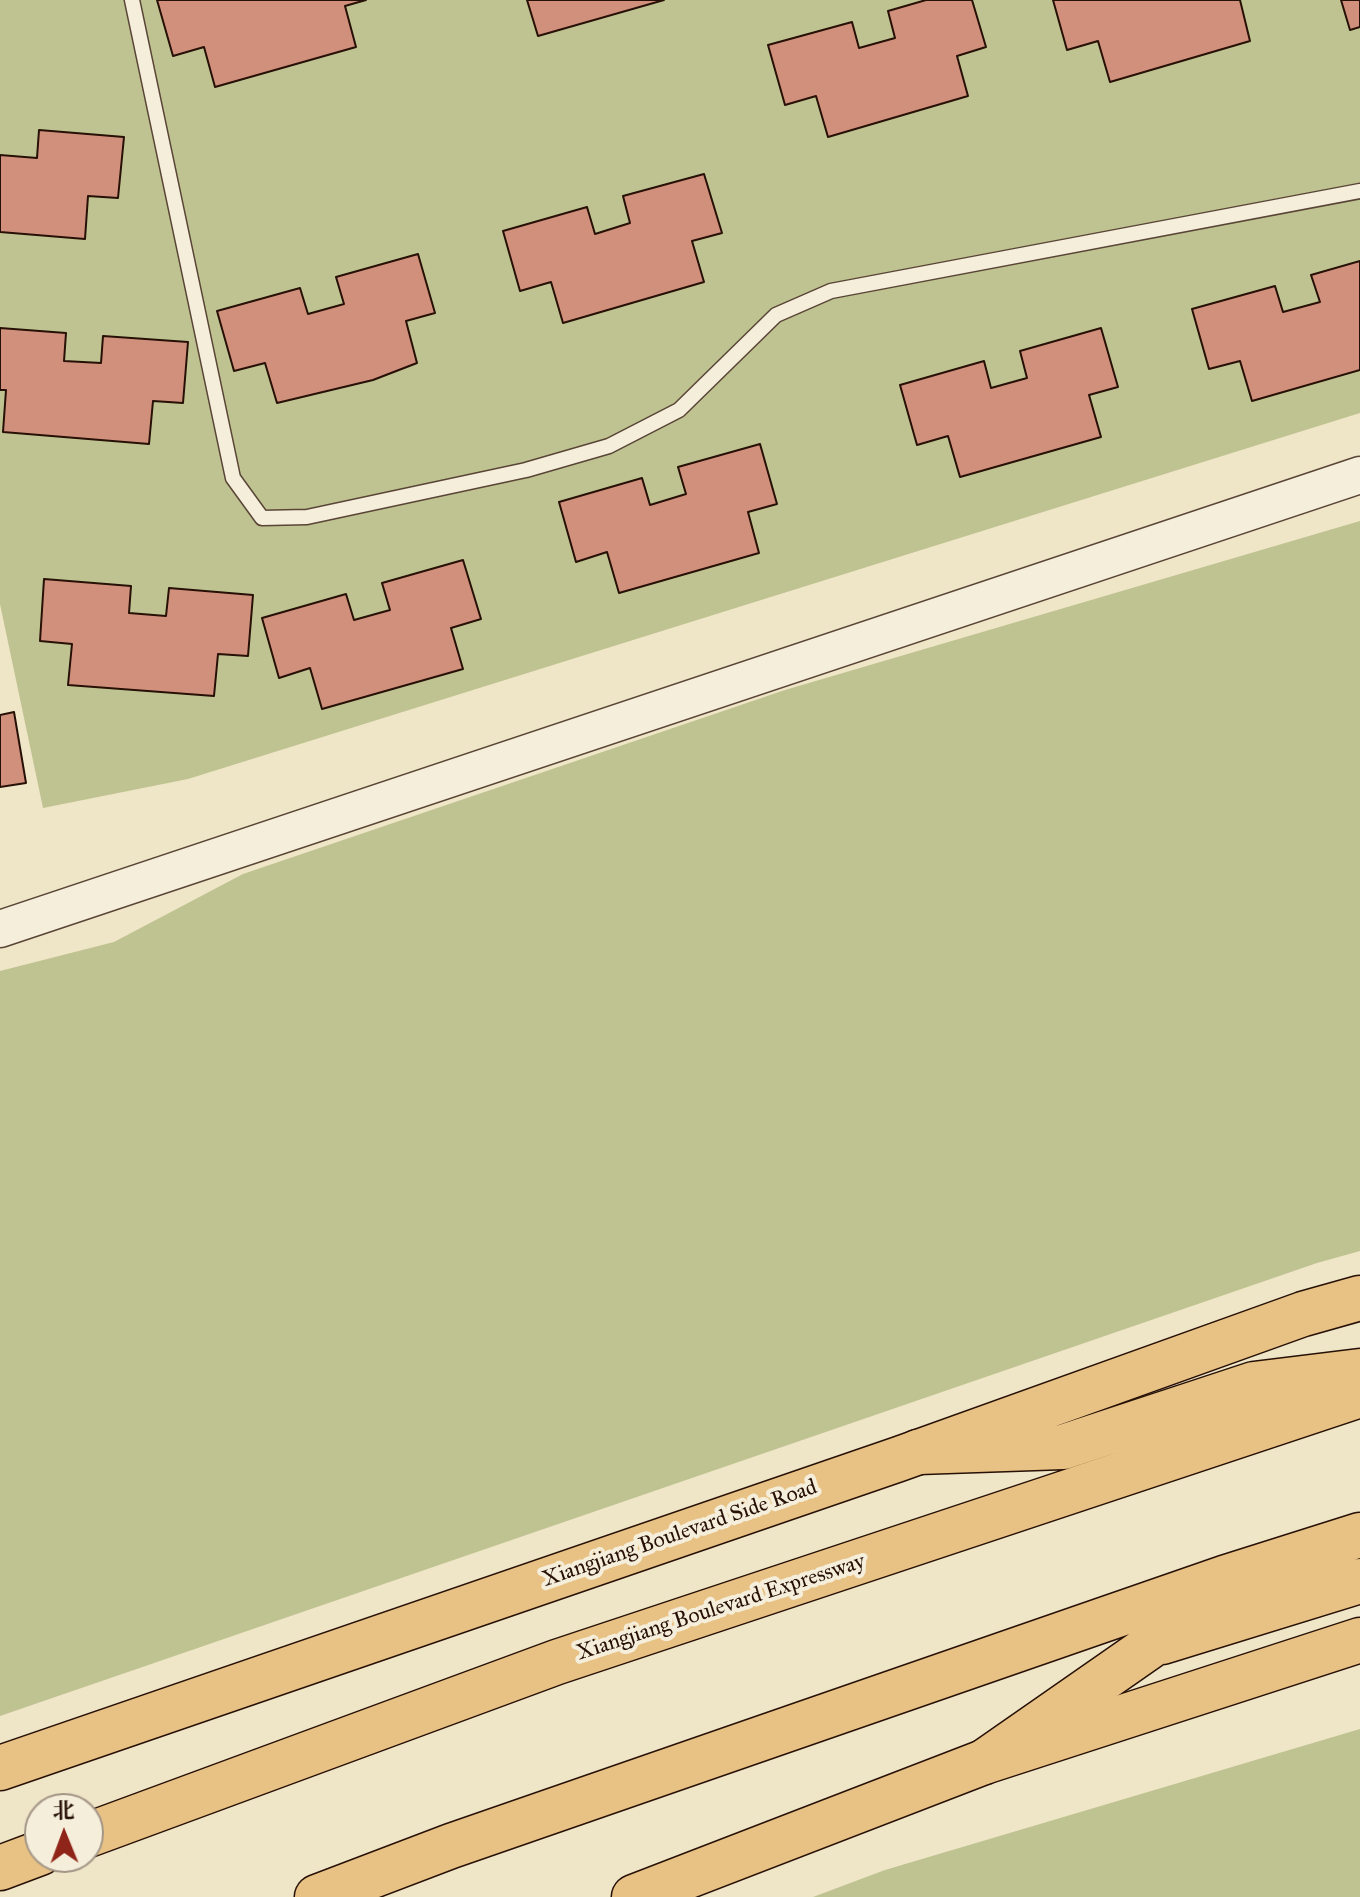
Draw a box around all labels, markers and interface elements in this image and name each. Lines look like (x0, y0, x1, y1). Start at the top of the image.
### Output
street label: Xiangjiang Boulevard Side Road (539, 1475, 821, 1593)
street label: Xiangjiang Boulevard Expressway (573, 1549, 869, 1667)
north arrow (24, 1793, 104, 1873)
text: 北 (52, 1797, 75, 1824)

